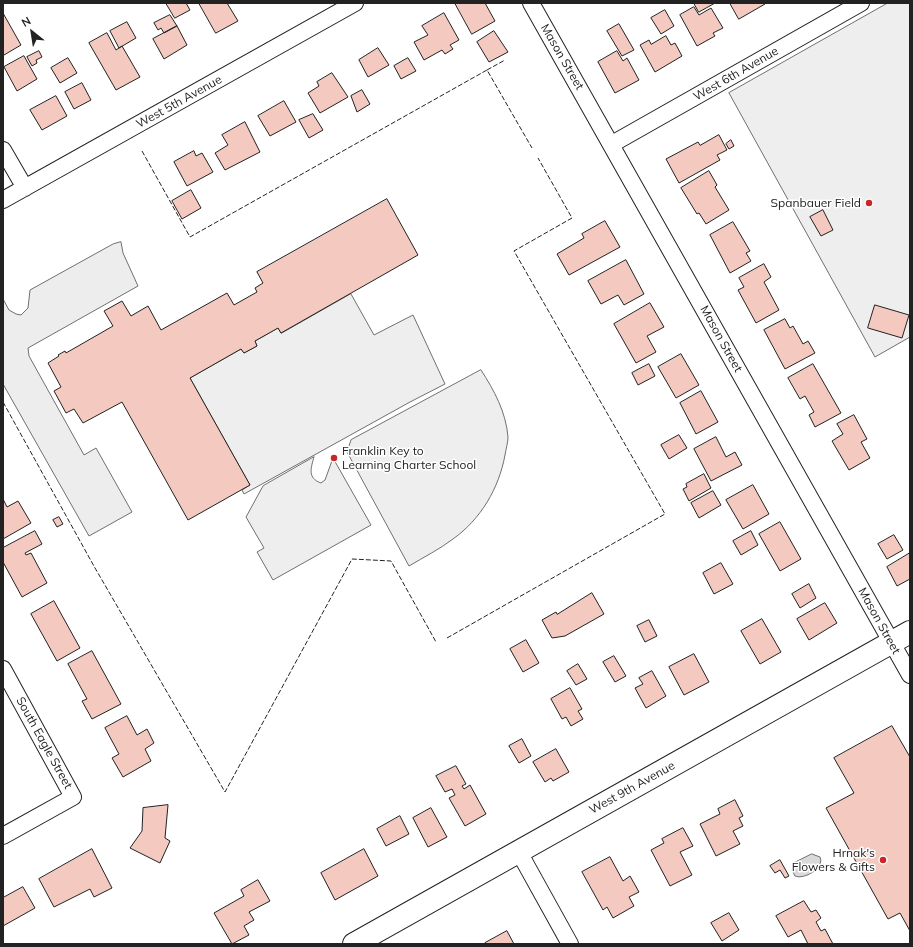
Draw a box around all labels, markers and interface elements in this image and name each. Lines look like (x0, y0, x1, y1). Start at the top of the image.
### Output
north arrow (12, 12, 52, 52)
text: N (19, 13, 33, 30)
street label: Mason Street (537, 22, 587, 92)
street label: West 6th Avenue (691, 44, 781, 104)
street label: West 5th Avenue (134, 72, 224, 132)
place label: Spanbauer Field (771, 196, 861, 210)
marker: Spanbauer Field (864, 198, 874, 208)
street label: Mason Street (697, 303, 745, 375)
place label: Franklin Key to Learning Charter School (342, 444, 476, 472)
marker: Franklin Key to Learning Charter School (329, 453, 339, 463)
street label: Mason Street (855, 585, 903, 657)
street label: South Eagle Street (13, 695, 75, 791)
street label: West 9th Avenue (587, 758, 677, 818)
place label: Hrnak's Flowers & Gifts (792, 846, 875, 874)
marker: Hrnak's Flowers & Gifts (878, 855, 888, 865)

